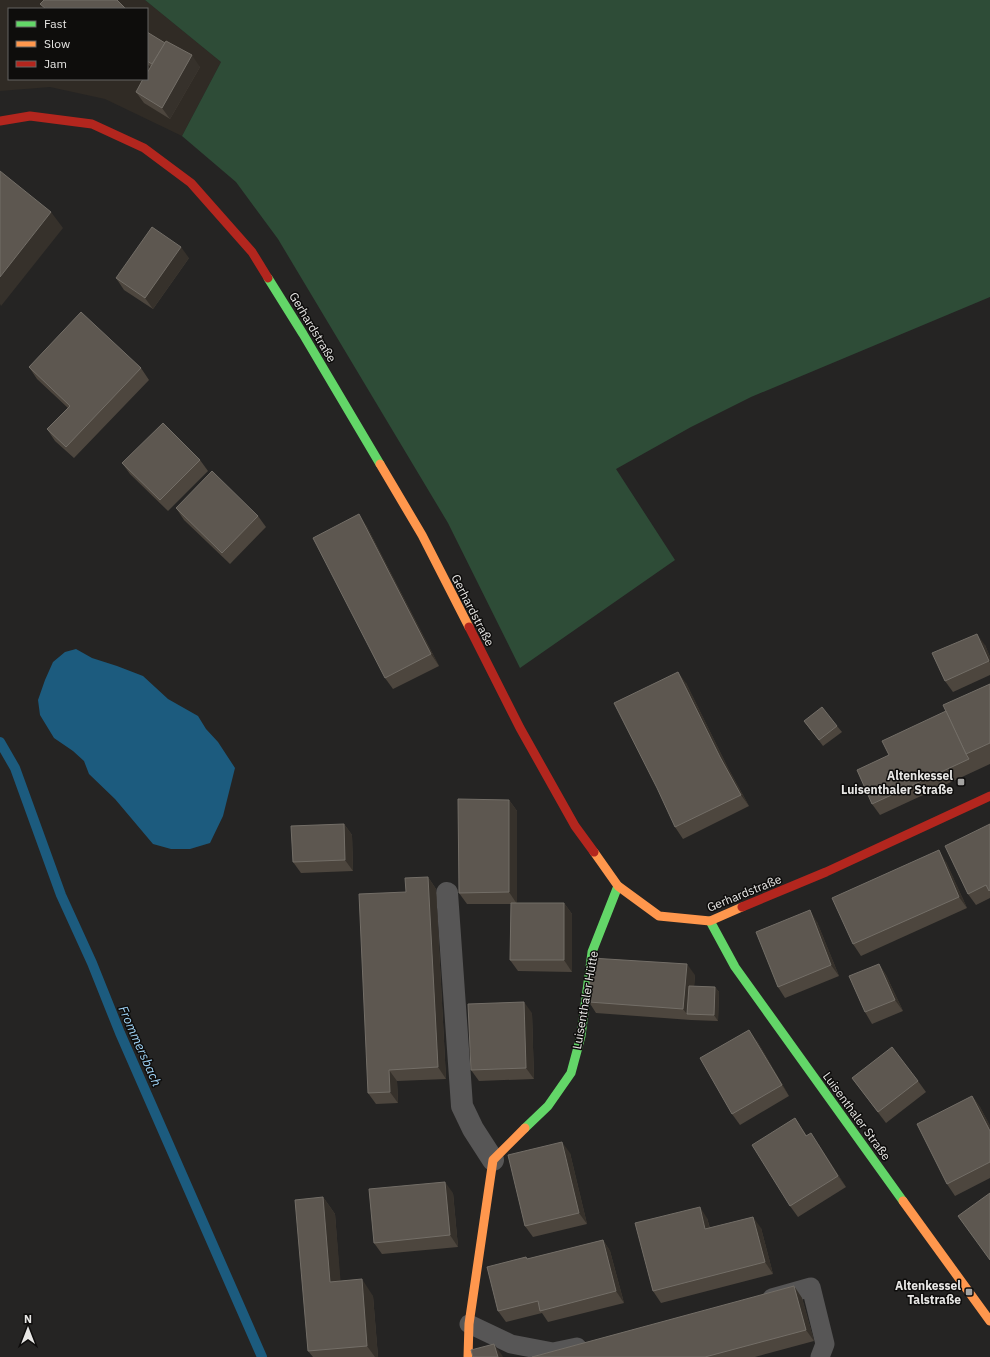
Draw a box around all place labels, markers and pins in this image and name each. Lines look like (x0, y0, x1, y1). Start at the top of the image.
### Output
place label: Altenkessel Luisenthaler Straße (841, 768, 953, 797)
marker: Altenkessel Luisenthaler Straße (956, 777, 966, 787)
place label: Altenkessel Talstraße (895, 1278, 961, 1307)
marker: Altenkessel Talstraße (964, 1287, 974, 1297)

